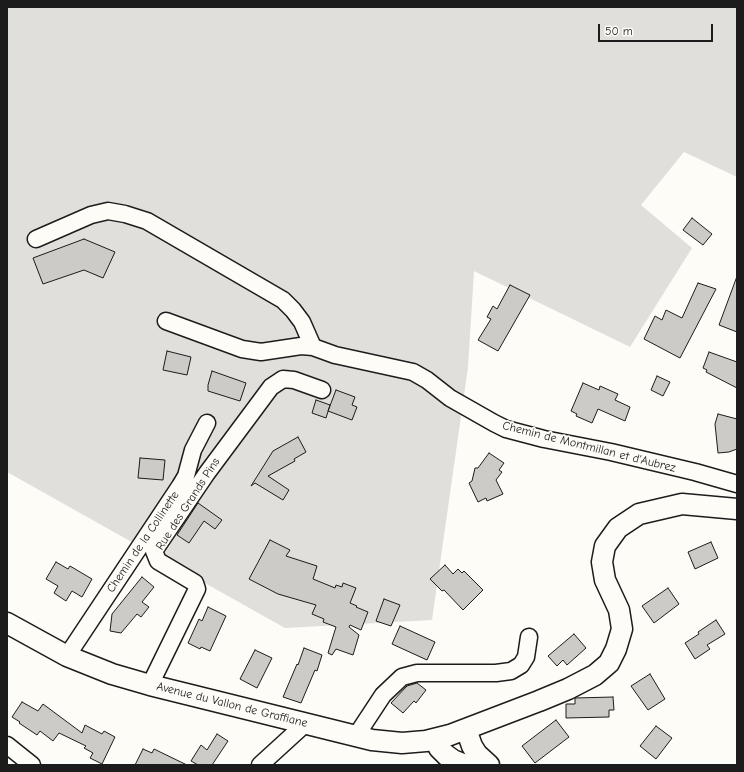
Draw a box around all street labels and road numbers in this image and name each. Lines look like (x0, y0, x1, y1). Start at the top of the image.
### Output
street label: Chemin de Montmillan et d'Aubrez (501, 418, 677, 476)
street label: Rue des Grands Pins (153, 455, 223, 553)
street label: Chemin de la Collinette (104, 489, 182, 595)
street label: Avenue du Vallon de Graffiane (155, 679, 309, 731)

